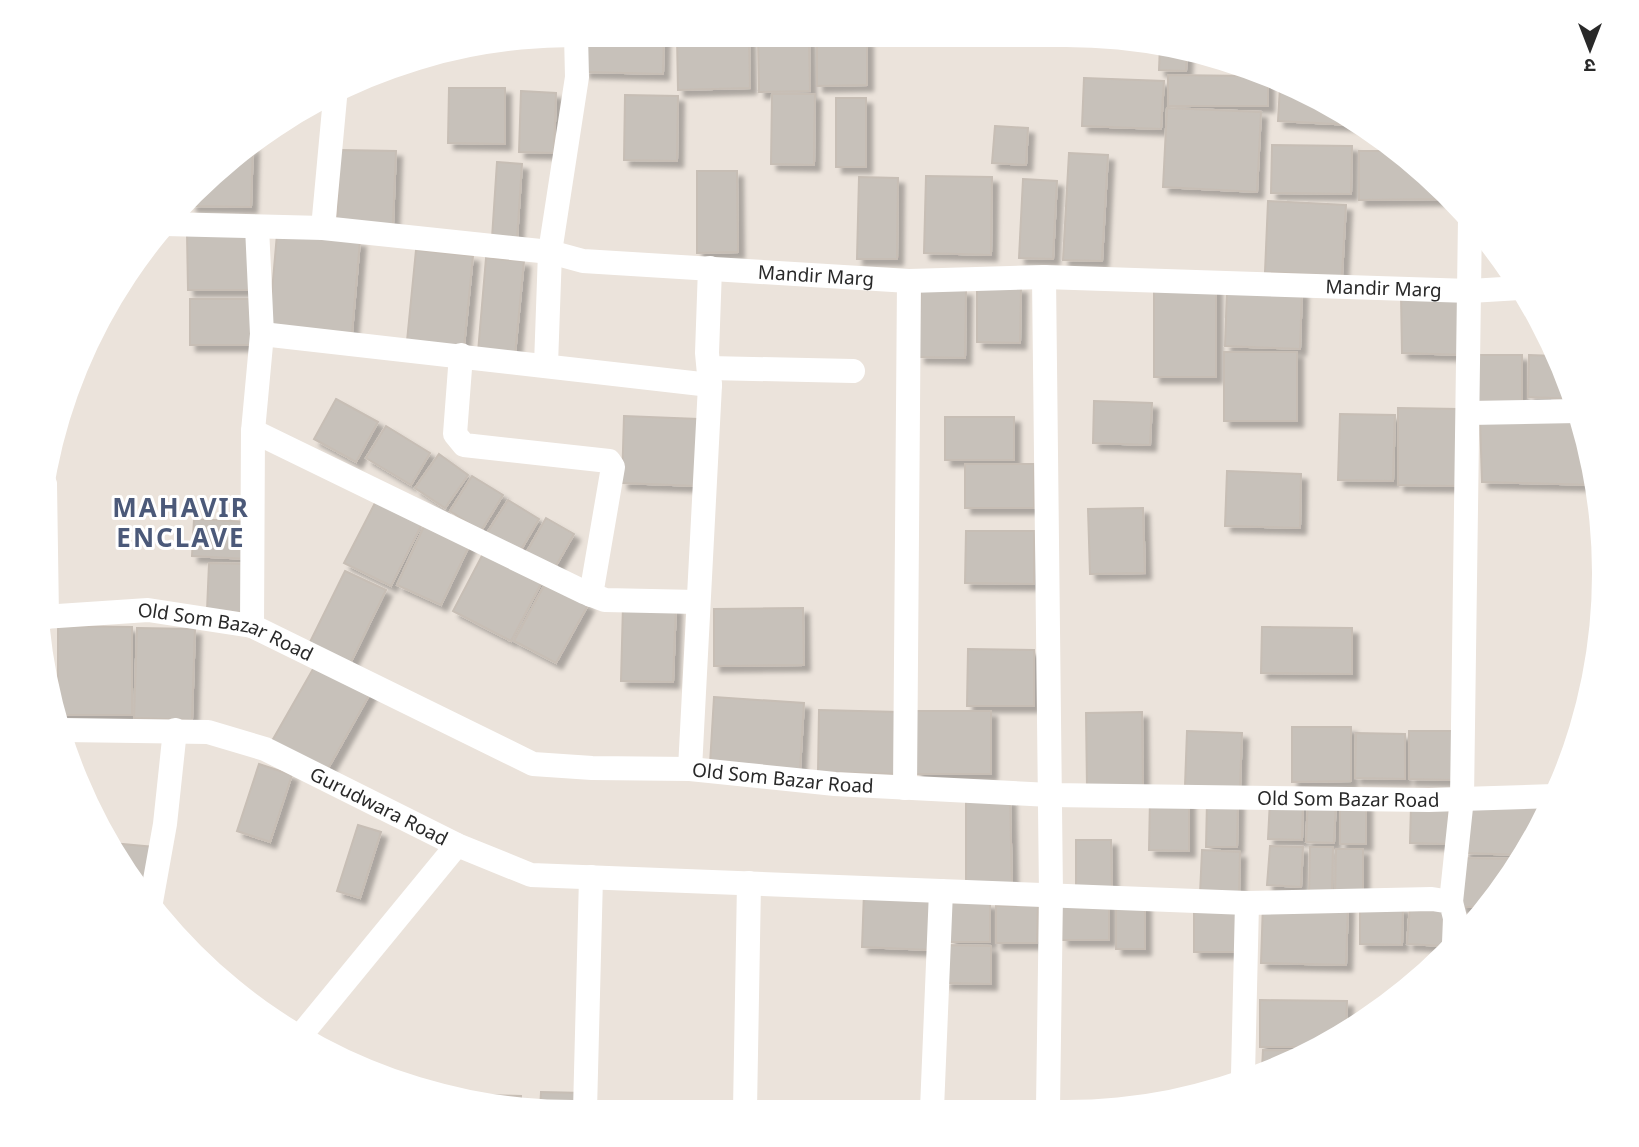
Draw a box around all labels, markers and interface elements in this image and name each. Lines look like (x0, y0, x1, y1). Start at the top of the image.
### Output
north arrow (1555, 14, 1625, 84)
text: उ (1584, 53, 1596, 79)
street label: Mandir Marg (757, 259, 875, 292)
street label: Mandir Marg (1325, 273, 1442, 303)
district label: MAHAVIR ENCLAVE (112, 489, 250, 555)
street label: Old Som Bazar Road (137, 597, 318, 667)
street label: Old Som Bazar Road (691, 756, 874, 799)
street label: Gurudwara Road (306, 761, 453, 851)
street label: Old Som Bazar Road (1257, 785, 1440, 813)

